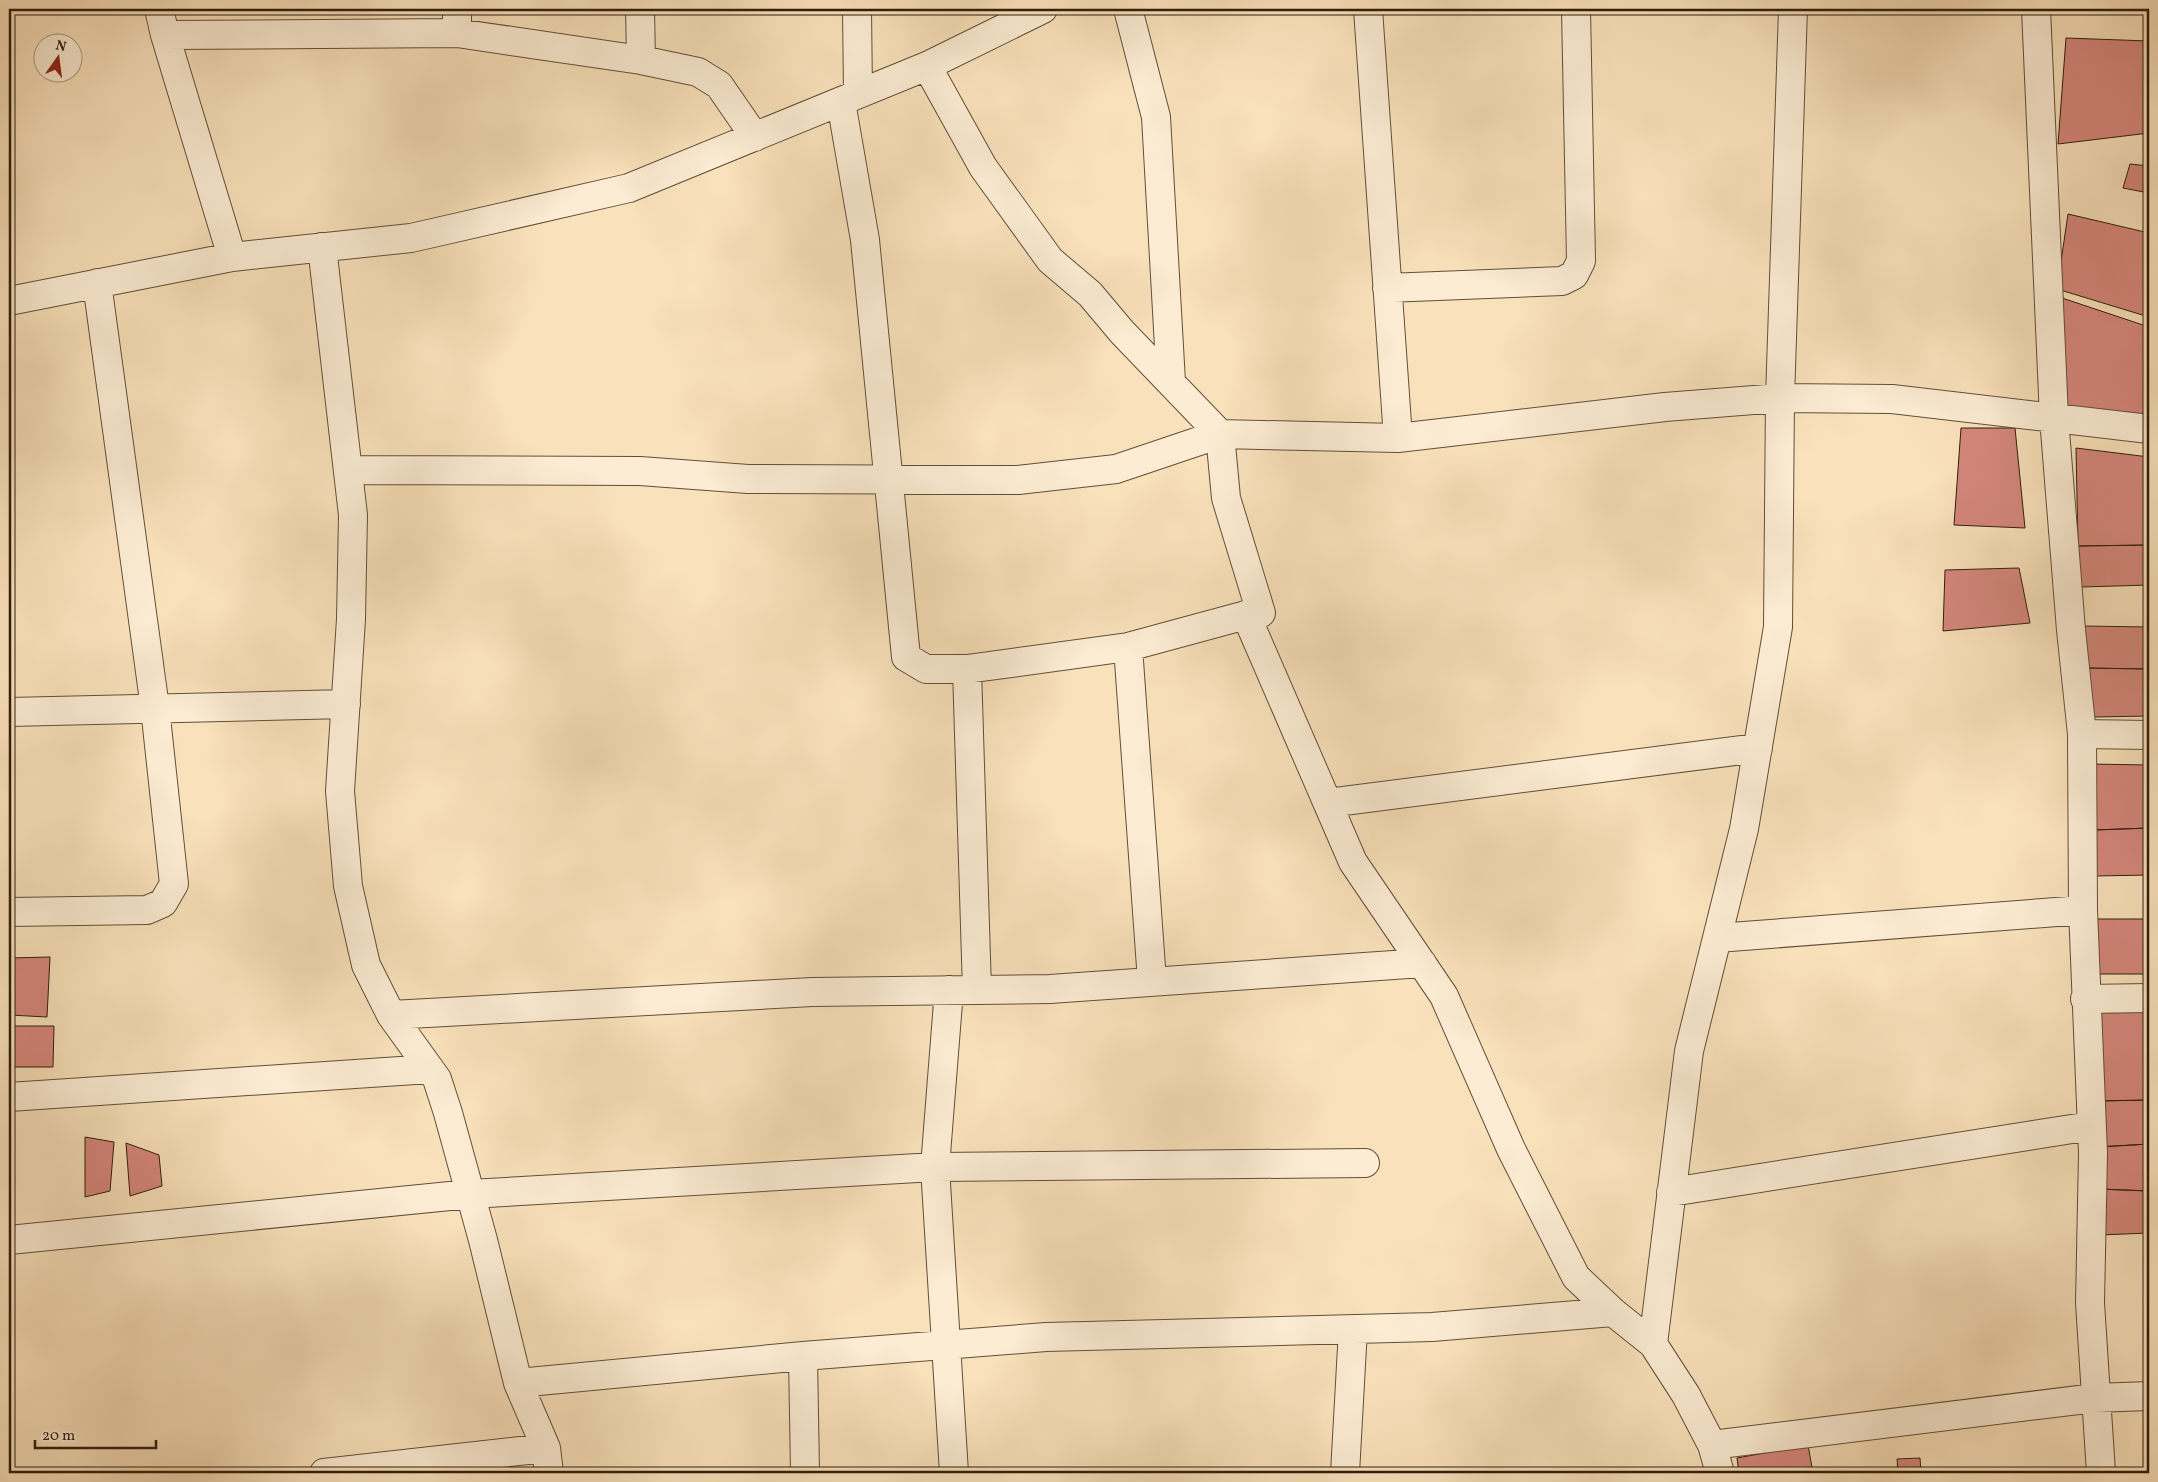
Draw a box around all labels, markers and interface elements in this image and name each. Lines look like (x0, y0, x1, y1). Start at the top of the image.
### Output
north arrow (32, 32, 82, 82)
text: N (54, 36, 68, 57)
scale bar (35, 1417, 156, 1449)
text: 20 m (42, 1426, 75, 1447)

